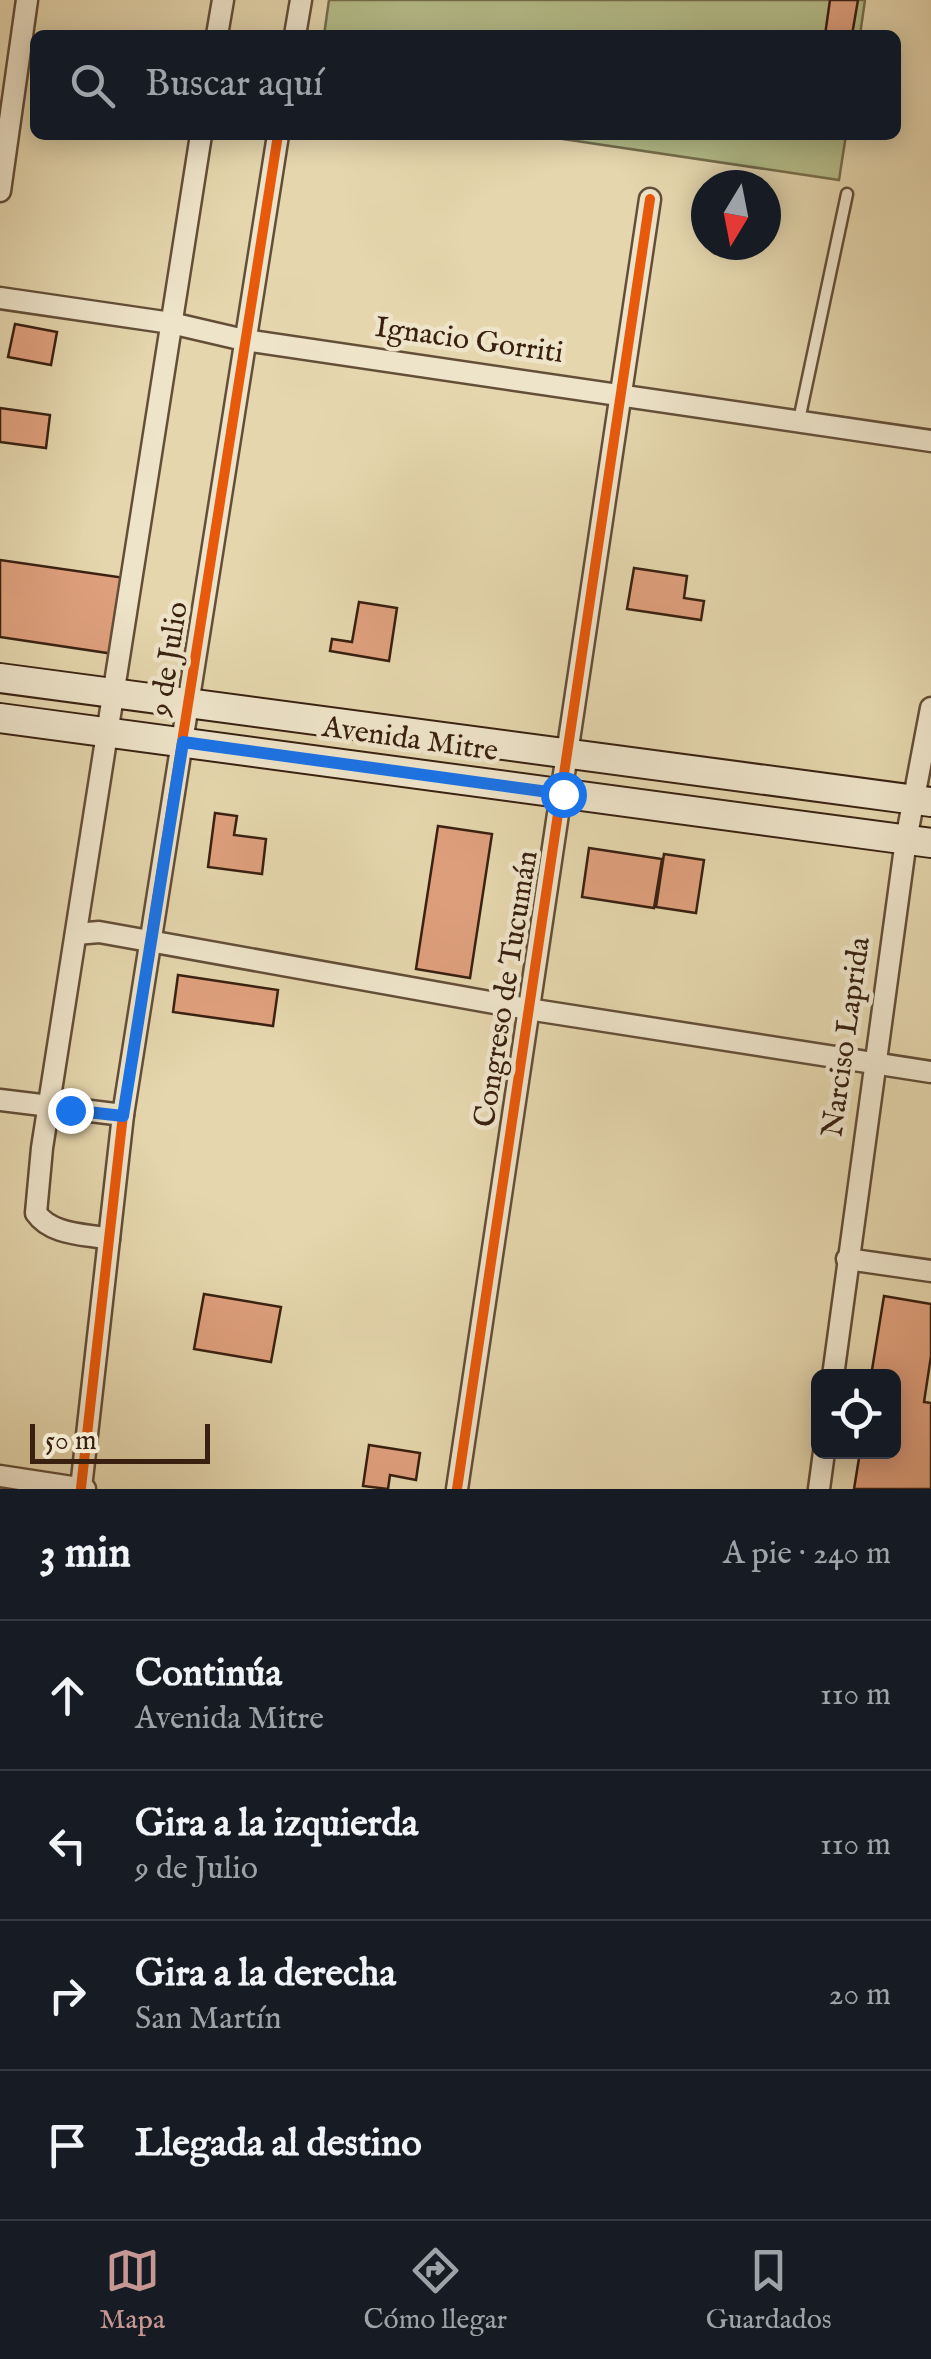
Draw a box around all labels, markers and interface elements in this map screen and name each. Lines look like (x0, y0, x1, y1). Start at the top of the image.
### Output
search box (30, 30, 901, 140)
icon: search (65, 58, 120, 113)
text: Buscar aquí (145, 61, 323, 109)
north arrow (691, 170, 781, 260)
street label: Ignacio Gorriti (372, 309, 566, 373)
street label: 9 de Julio (142, 599, 198, 720)
street label: Avenida Mitre (319, 709, 500, 771)
route start (541, 772, 587, 818)
street label: Congreso de Tucumán (466, 848, 548, 1130)
street label: Narciso Laprida (814, 935, 880, 1139)
route end (48, 1088, 94, 1134)
map controls (811, 1369, 901, 1459)
button: locate (811, 1369, 901, 1459)
scale bar (30, 1419, 210, 1464)
text: 50 m (45, 1424, 97, 1459)
text: 3 min (40, 1528, 131, 1581)
text: A pie · 240 m (723, 1534, 891, 1575)
text: Continúa (135, 1651, 282, 1699)
icon: ahead (40, 1668, 95, 1723)
text: 110 m (820, 1675, 891, 1716)
text: Avenida Mitre (135, 1699, 324, 1740)
text: Gira a la izquierda (135, 1801, 418, 1849)
icon: left (40, 1818, 95, 1873)
text: 110 m (820, 1825, 891, 1866)
text: 9 de Julio (135, 1849, 258, 1890)
text: Gira a la derecha (135, 1951, 396, 1999)
icon: right (40, 1968, 95, 2023)
text: 20 m (829, 1975, 891, 2016)
text: San Martín (135, 1999, 282, 2040)
icon: arrive (40, 2118, 95, 2173)
text: Llegada al destino (135, 2121, 422, 2169)
tab: Mapa (99, 2243, 165, 2338)
tab: Cómo llegar (364, 2243, 507, 2338)
tab: Guardados (706, 2243, 832, 2338)

